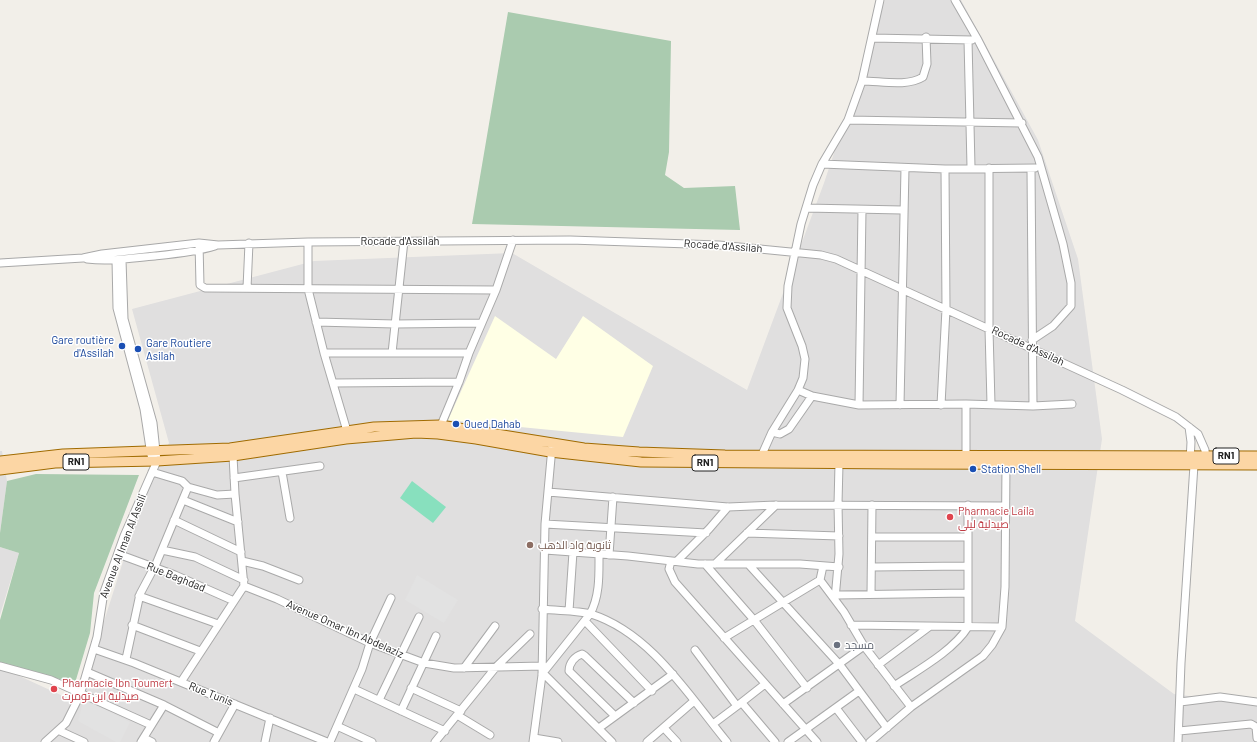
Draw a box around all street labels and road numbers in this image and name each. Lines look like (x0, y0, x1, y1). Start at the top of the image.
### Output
street label: Rocade d'Assilah (361, 234, 439, 248)
street label: Rocade d'Assilah (683, 237, 763, 255)
street label: Rocade d'Assilah (989, 323, 1067, 369)
road number: RN1 (1213, 448, 1239, 464)
road number: RN1 (63, 454, 89, 470)
road number: RN1 (692, 455, 718, 471)
street label: Avenue Al Iman Al Assili (97, 492, 149, 600)
street label: Rue Baghdad (145, 559, 207, 595)
street label: Avenue Omar Ibn Abdelaziz (284, 597, 406, 661)
street label: Rue Tunis (187, 679, 235, 709)

